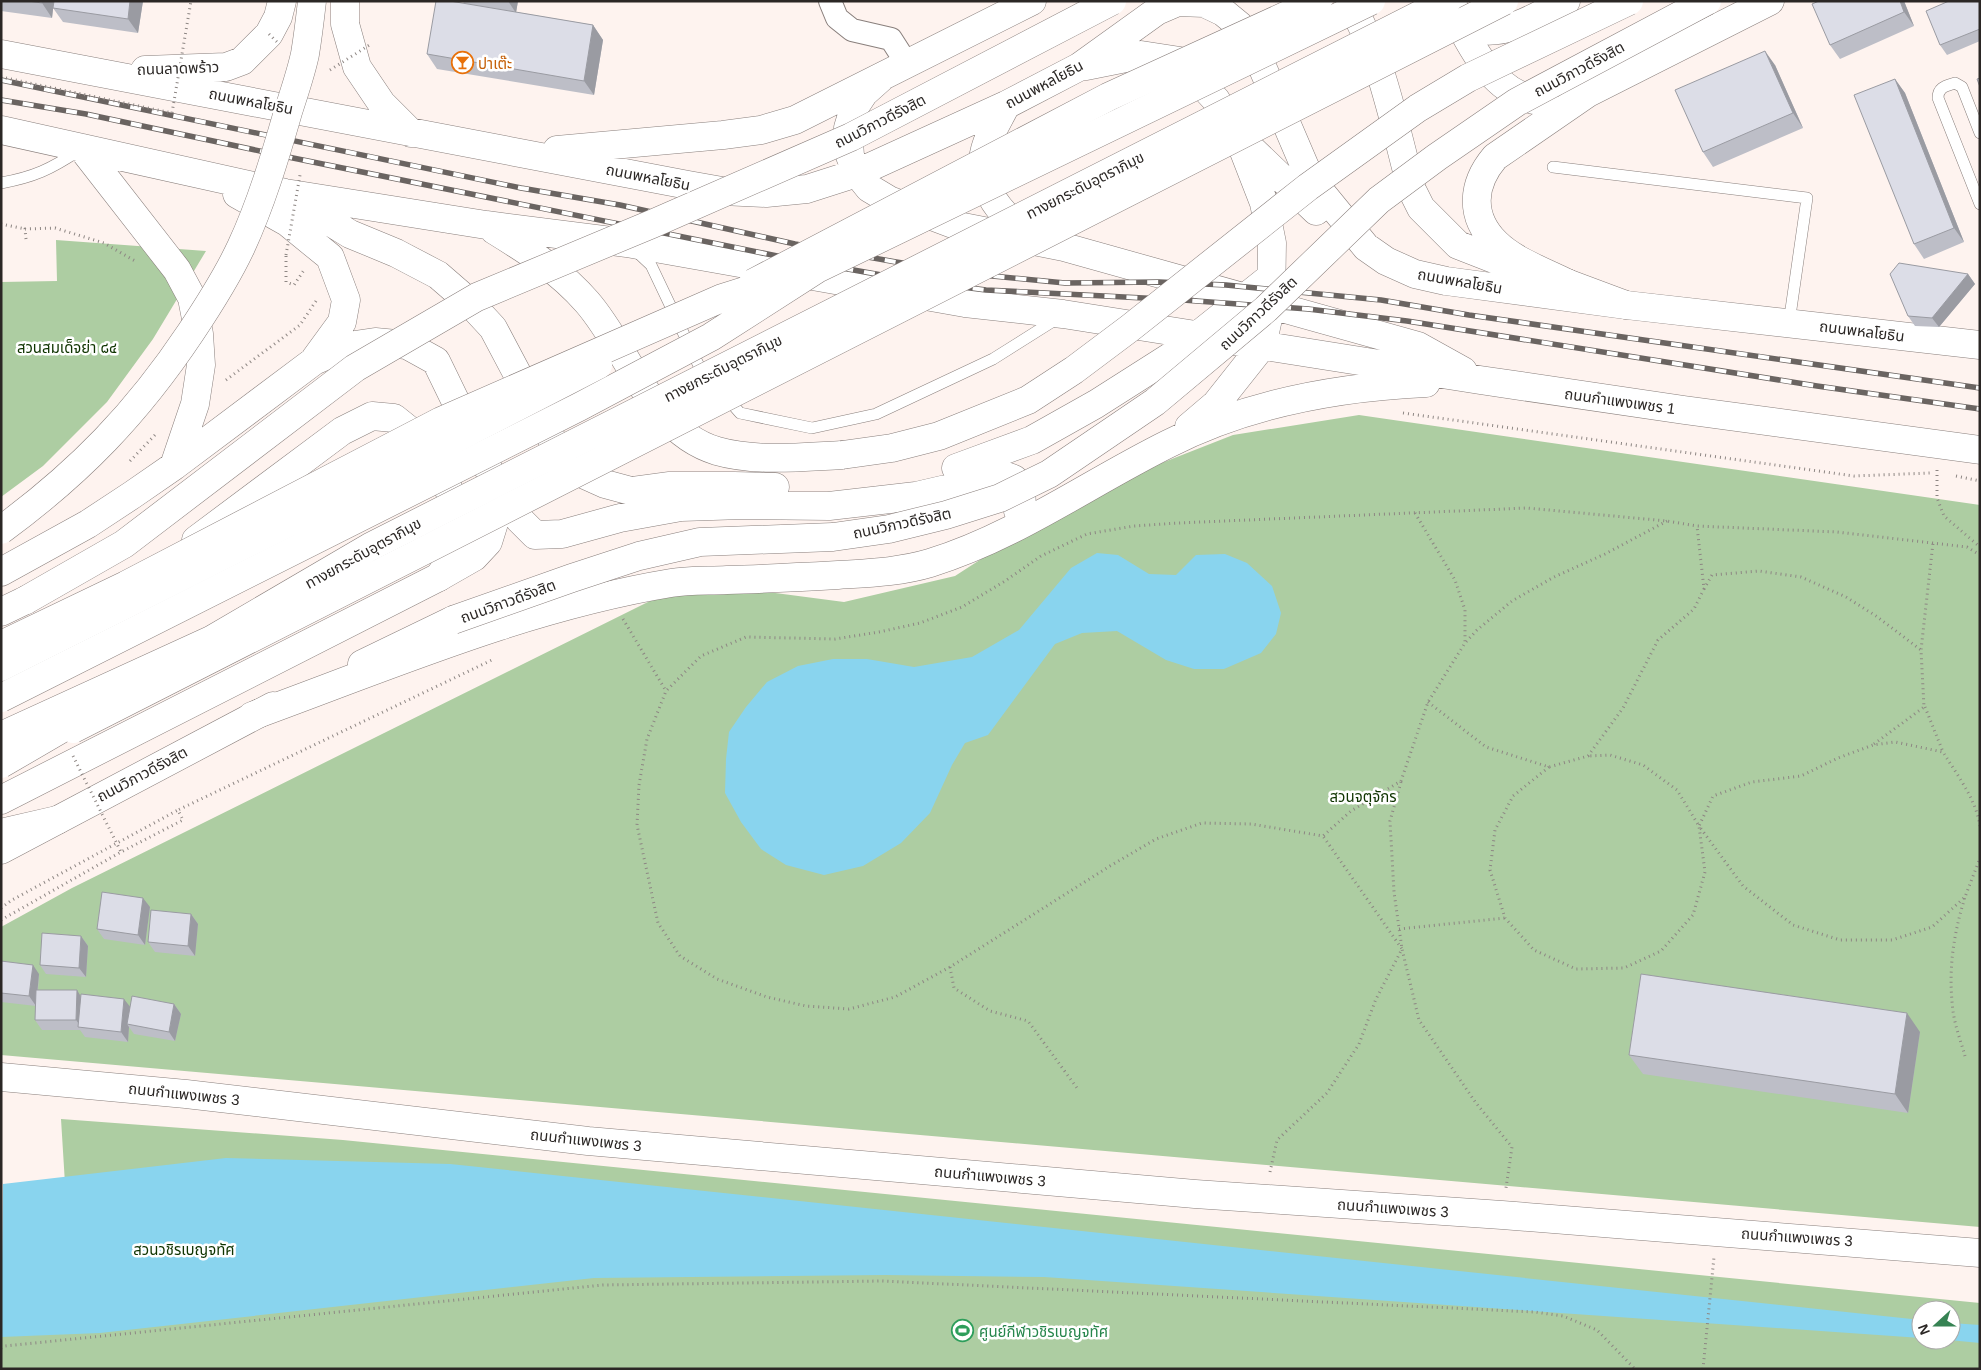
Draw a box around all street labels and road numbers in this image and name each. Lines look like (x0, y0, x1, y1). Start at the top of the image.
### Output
street label: ถนนวิภาวดีรังสิต (1531, 38, 1627, 100)
street label: ถนนพหลโยธิน (1002, 56, 1086, 112)
street label: ถนนลาดพร้าว (136, 58, 220, 78)
street label: ถนนพหลโยธิน (207, 84, 295, 118)
street label: ถนนวิภาวดีรังสิต (832, 91, 928, 151)
street label: ทางยกระดับอุตราภิมุข (1023, 148, 1147, 223)
street label: ถนนพหลโยธิน (604, 160, 692, 194)
street label: ถนนพหลโยธิน (1416, 265, 1504, 297)
street label: ถนนวิภาวดีรังสิต (1216, 273, 1300, 353)
street label: ถนนพหลโยธิน (1818, 317, 1906, 345)
street label: ทางยกระดับอุตราภิมุข (661, 331, 785, 406)
street label: ถนนกำแพงเพชร 1 (1563, 385, 1677, 417)
street label: ถนนวิภาวดีรังสิต (851, 504, 953, 542)
street label: ทางยกระดับอุตราภิมุข (302, 514, 424, 593)
street label: ถนนวิภาวดีรังสิต (458, 576, 558, 626)
street label: ถนนวิภาวดีรังสิต (94, 743, 190, 805)
street label: ถนนกำแพงเพชร 3 (127, 1080, 241, 1108)
street label: ถนนกำแพงเพชร 3 (529, 1126, 643, 1154)
street label: ถนนกำแพงเพชร 3 (934, 1163, 1046, 1189)
street label: ถนนกำแพงเพชร 3 (1337, 1196, 1449, 1220)
street label: ถนนกำแพงเพชร 3 (1741, 1225, 1853, 1249)

